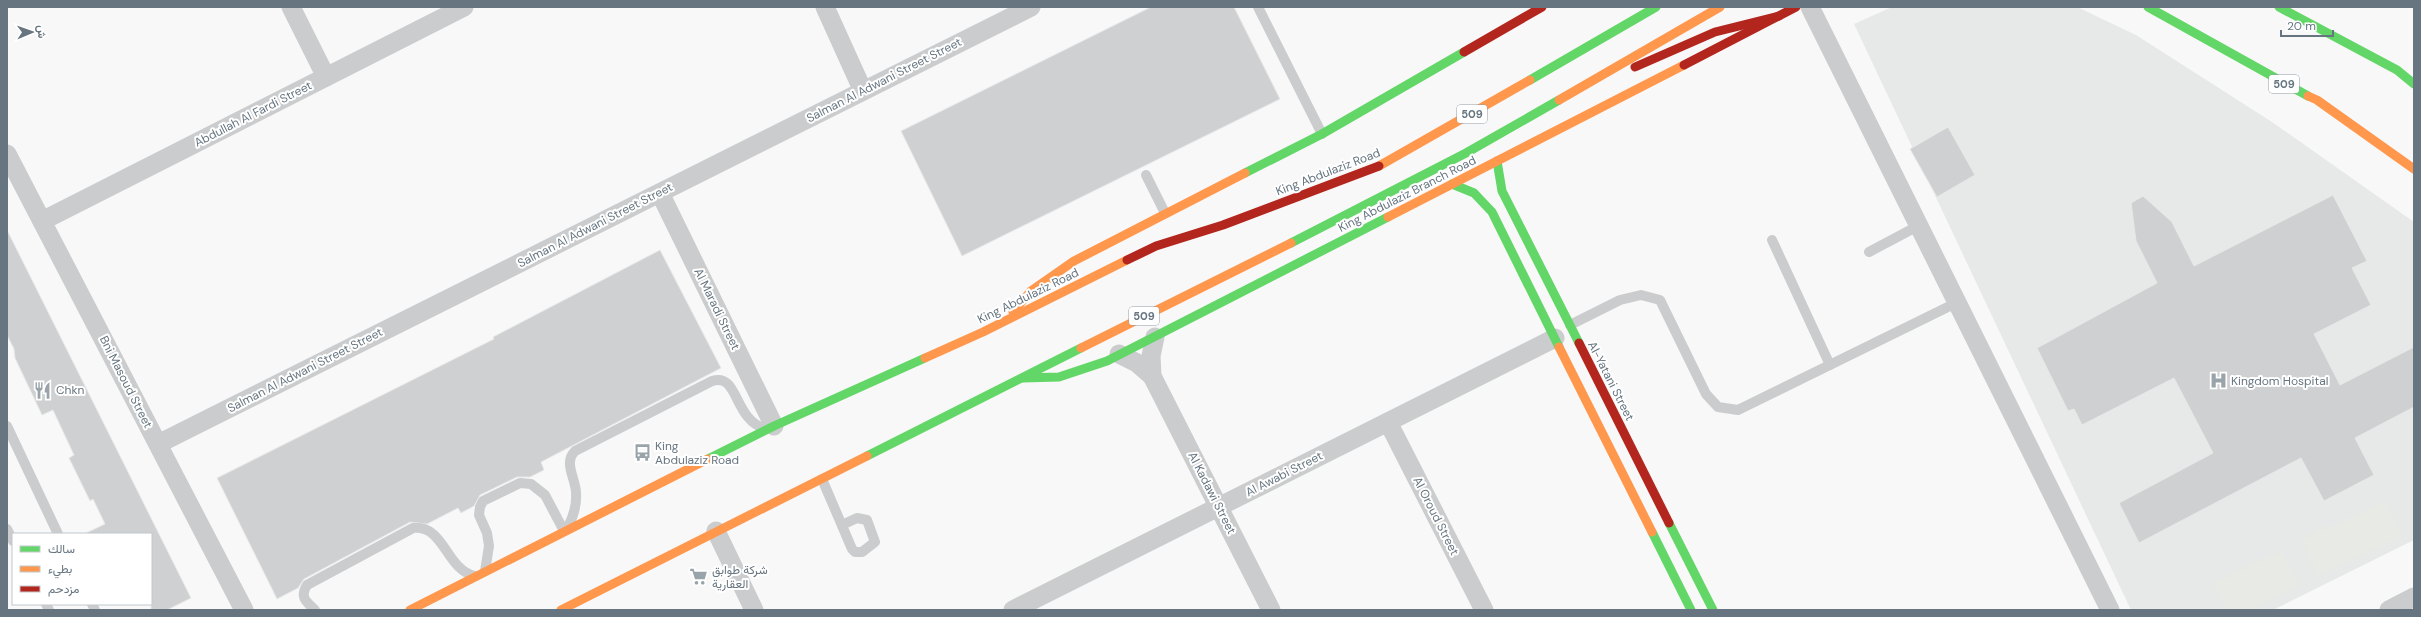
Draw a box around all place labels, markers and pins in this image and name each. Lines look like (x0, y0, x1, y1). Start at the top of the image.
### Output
hospital icon: Kingdom Hospital (2208, 371, 2228, 391)
place label: Kingdom Hospital (2231, 373, 2328, 389)
restaurant icon: Chkn (33, 380, 53, 400)
place label: Chkn (56, 382, 85, 398)
place label: King Abdulaziz Road (655, 438, 739, 468)
bus stop icon: King Abdulaziz Road (632, 443, 652, 463)
place label: شركة طوابق العقارية (712, 562, 768, 592)
supermarket icon: شركة طوابق العقارية (689, 567, 709, 587)

